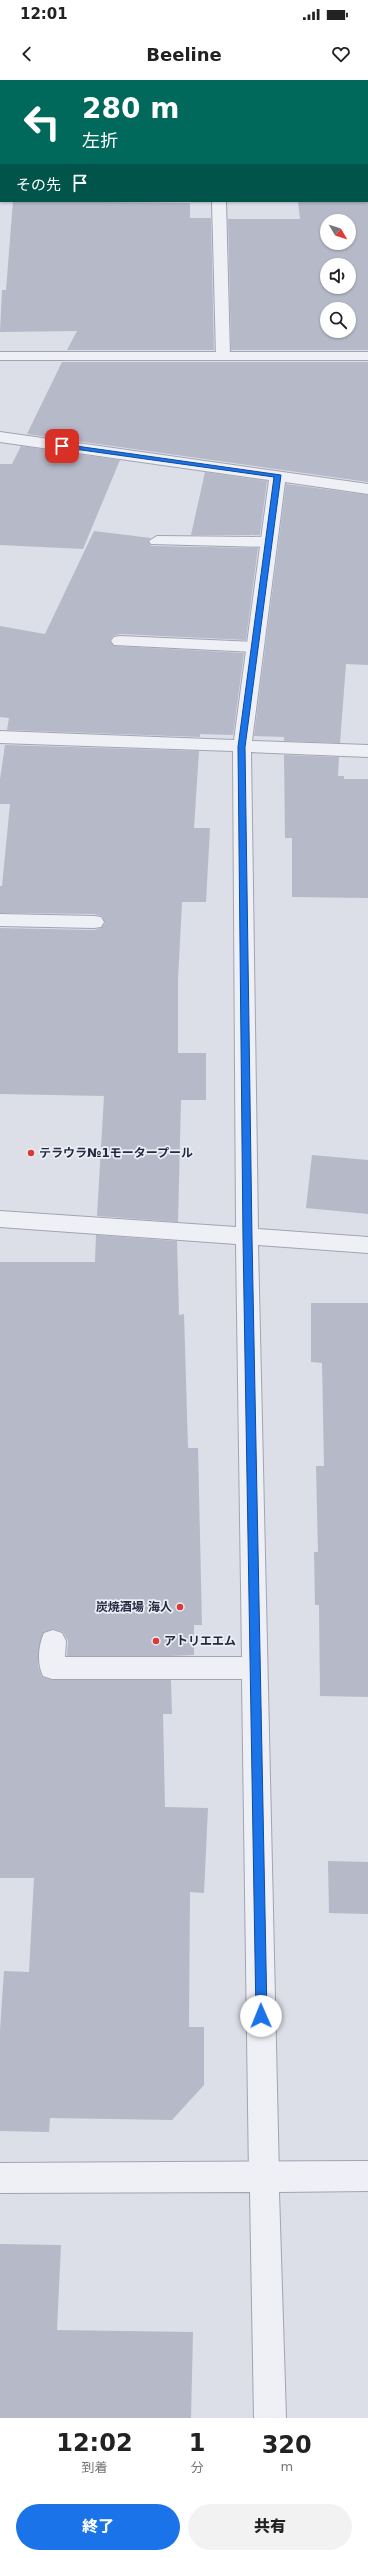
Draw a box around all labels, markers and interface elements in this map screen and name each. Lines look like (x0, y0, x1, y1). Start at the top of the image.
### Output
text: 12:01 (20, 5, 68, 23)
icon: back (16, 43, 38, 65)
icon: heart (330, 43, 352, 65)
text: Beeline (146, 44, 222, 65)
text: 280 m (82, 92, 179, 125)
icon: left (16, 96, 68, 148)
text: 左折 (82, 130, 118, 151)
icon: arrive (69, 172, 91, 194)
text: その先 (16, 176, 61, 194)
north arrow (320, 214, 356, 250)
map controls (320, 214, 356, 338)
button: sound (320, 258, 356, 294)
button: search (320, 302, 356, 338)
pin (45, 429, 79, 463)
icon: arrive (51, 435, 73, 457)
place label: テラウラ№1モータープール (39, 1146, 193, 1160)
marker: テラウラ№1モータープール (26, 1148, 36, 1158)
place label: 炭焼酒場 海人 (96, 1600, 172, 1614)
marker: 炭焼酒場 海人 (175, 1602, 185, 1612)
place label: アトリエエム (164, 1634, 236, 1648)
marker: アトリエエム (151, 1636, 161, 1646)
position arrow (240, 1995, 282, 2037)
text: 12:02 (56, 2429, 133, 2457)
text: 1 (189, 2429, 205, 2457)
text: 320 (262, 2431, 312, 2459)
text: m (280, 2459, 293, 2474)
text: 到着 (81, 2460, 107, 2475)
text: 分 (191, 2460, 204, 2475)
button: 終了 (16, 2504, 180, 2550)
button: 共有 (188, 2504, 352, 2550)

